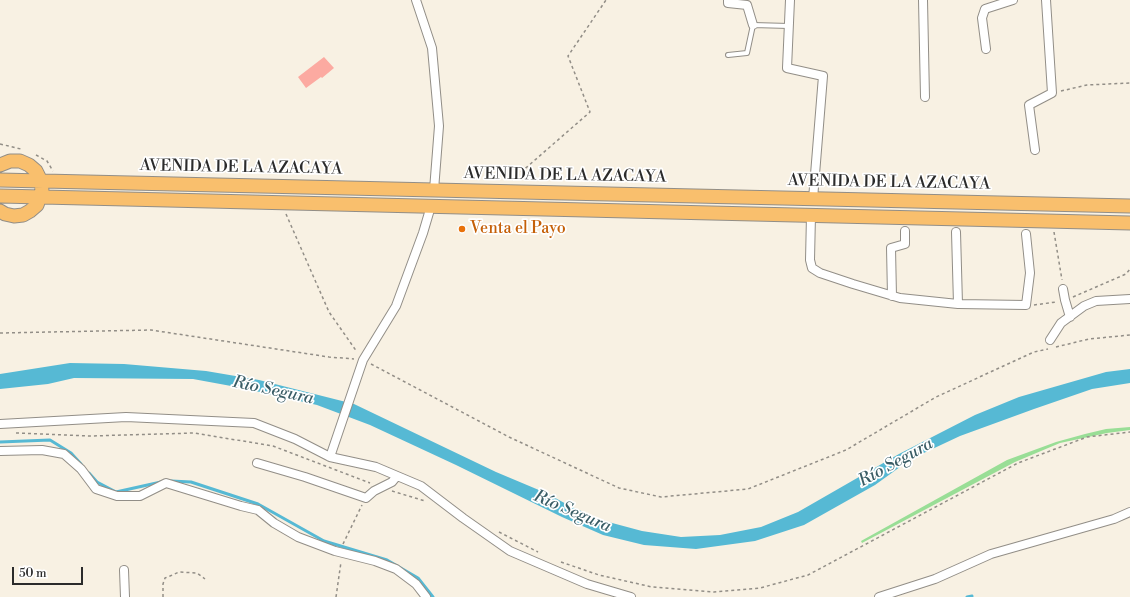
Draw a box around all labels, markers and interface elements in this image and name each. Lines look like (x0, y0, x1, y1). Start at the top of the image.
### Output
street label: AVENIDA DE LA AZACAYA (140, 157, 342, 179)
street label: AVENIDA DE LA AZACAYA (464, 165, 666, 187)
street label: AVENIDA DE LA AZACAYA (788, 172, 990, 194)
place label: Venta el Payo (470, 219, 566, 239)
marker: Venta el Payo (457, 224, 467, 234)
water label: Río Segura (231, 372, 315, 410)
water label: Río Segura (855, 434, 937, 492)
water label: Río Segura (530, 487, 614, 537)
scale bar (14, 559, 85, 585)
text: 50 m (19, 566, 47, 581)

